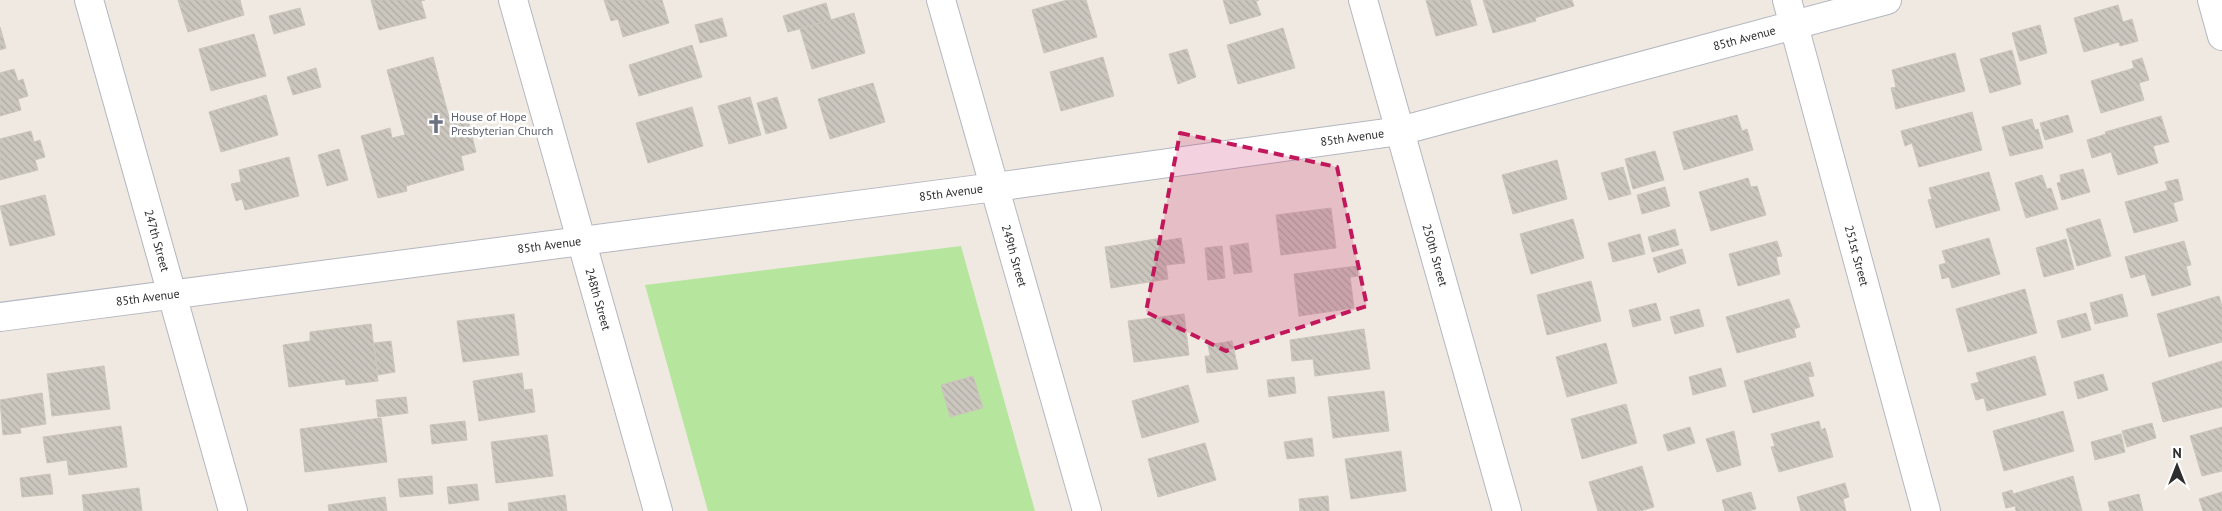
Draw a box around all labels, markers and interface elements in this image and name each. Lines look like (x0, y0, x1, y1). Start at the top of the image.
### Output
street label: 85th Avenue (1711, 22, 1777, 53)
place label: House of Hope Presbyterian Church (451, 109, 553, 138)
church icon: House of Hope Presbyterian Church (425, 113, 447, 135)
street label: 85th Avenue (1319, 125, 1385, 149)
street label: 85th Avenue (918, 181, 984, 204)
street label: 247th Street (141, 208, 173, 273)
street label: 250th Street (1419, 222, 1451, 288)
street label: 249th Street (999, 223, 1031, 289)
street label: 251st Street (1842, 223, 1873, 288)
street label: 85th Avenue (517, 233, 582, 256)
street label: 248th Street (582, 266, 614, 332)
street label: 85th Avenue (115, 286, 180, 309)
north arrow (2152, 441, 2202, 491)
text: N (2172, 444, 2182, 462)

